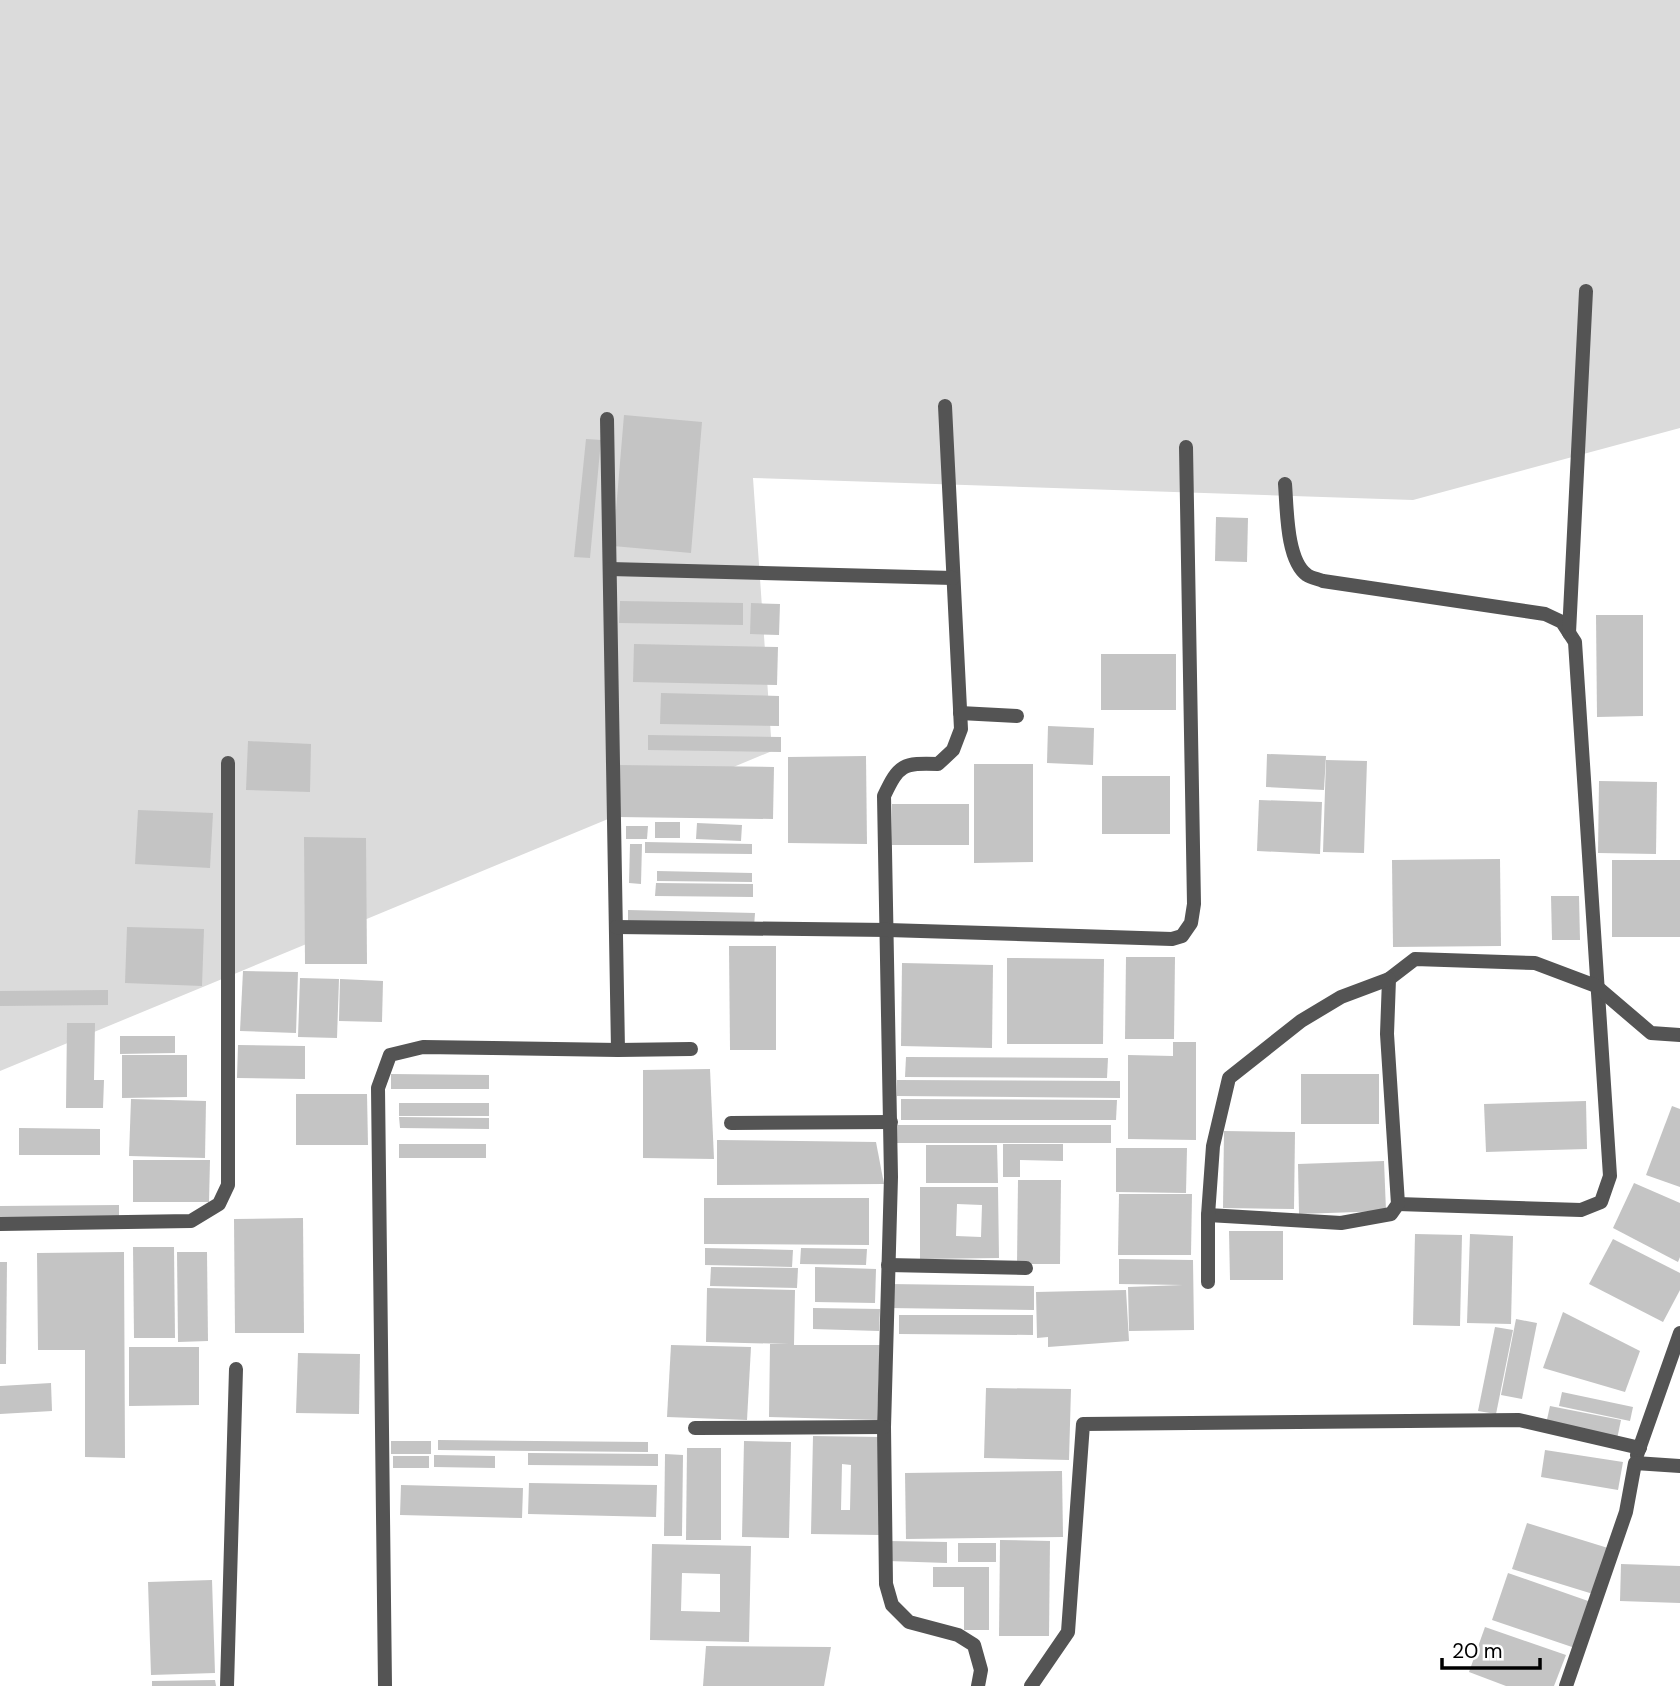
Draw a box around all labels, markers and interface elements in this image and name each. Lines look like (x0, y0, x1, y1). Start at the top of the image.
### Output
scale bar (1442, 1626, 1540, 1670)
text: 20 m (1452, 1637, 1503, 1665)

